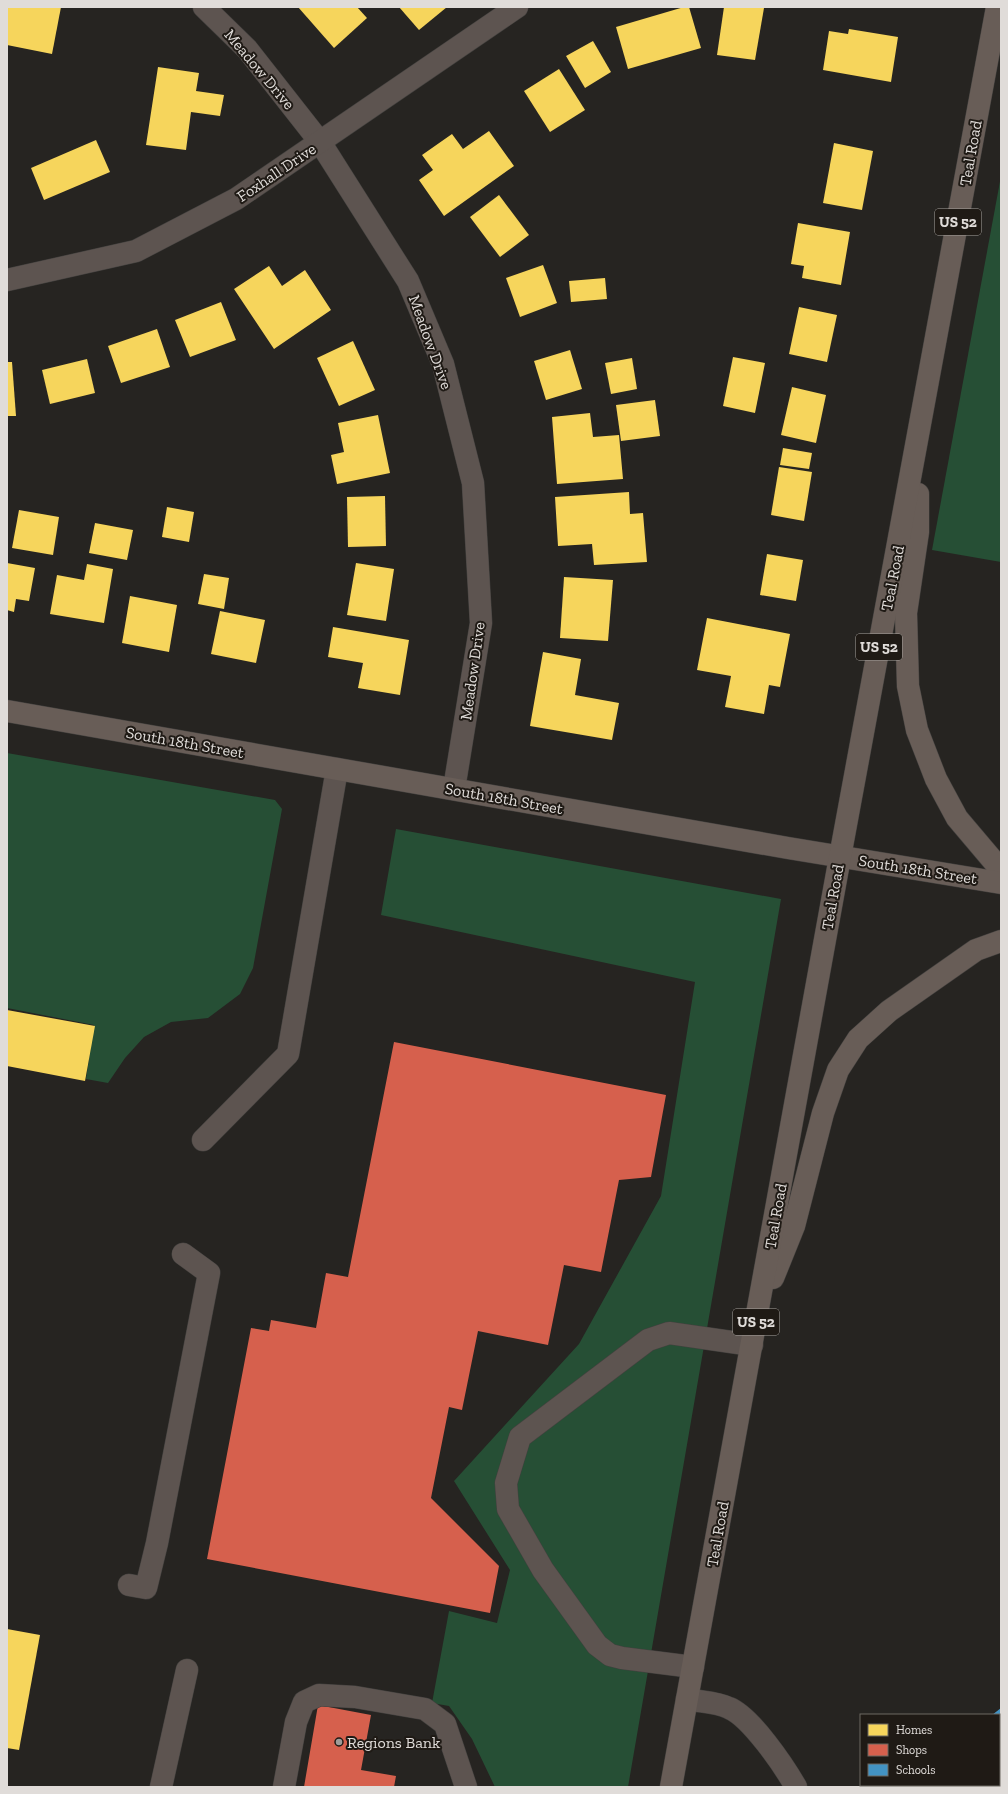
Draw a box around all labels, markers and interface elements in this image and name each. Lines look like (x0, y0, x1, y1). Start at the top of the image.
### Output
street label: Meadow Drive (221, 25, 299, 113)
street label: Teal Road (955, 119, 986, 187)
street label: Foxhall Drive (233, 139, 319, 206)
road number: US 52 (935, 209, 981, 235)
street label: Meadow Drive (405, 292, 456, 392)
street label: Teal Road (877, 543, 908, 613)
street label: Meadow Drive (456, 621, 489, 721)
road number: US 52 (856, 634, 902, 660)
street label: South 18th Street (124, 723, 245, 762)
street label: South 18th Street (443, 779, 564, 818)
street label: South 18th Street (857, 851, 978, 888)
street label: Teal Road (817, 863, 848, 931)
street label: Teal Road (760, 1182, 791, 1250)
road number: US 52 (733, 1309, 779, 1335)
street label: Teal Road (702, 1500, 733, 1568)
legend (860, 1714, 1000, 1786)
text: Homes (896, 1723, 932, 1737)
place label: Regions Bank (347, 1733, 441, 1752)
marker: Regions Bank (334, 1737, 344, 1747)
text: Shops (896, 1743, 927, 1757)
text: Schools (896, 1763, 935, 1777)

